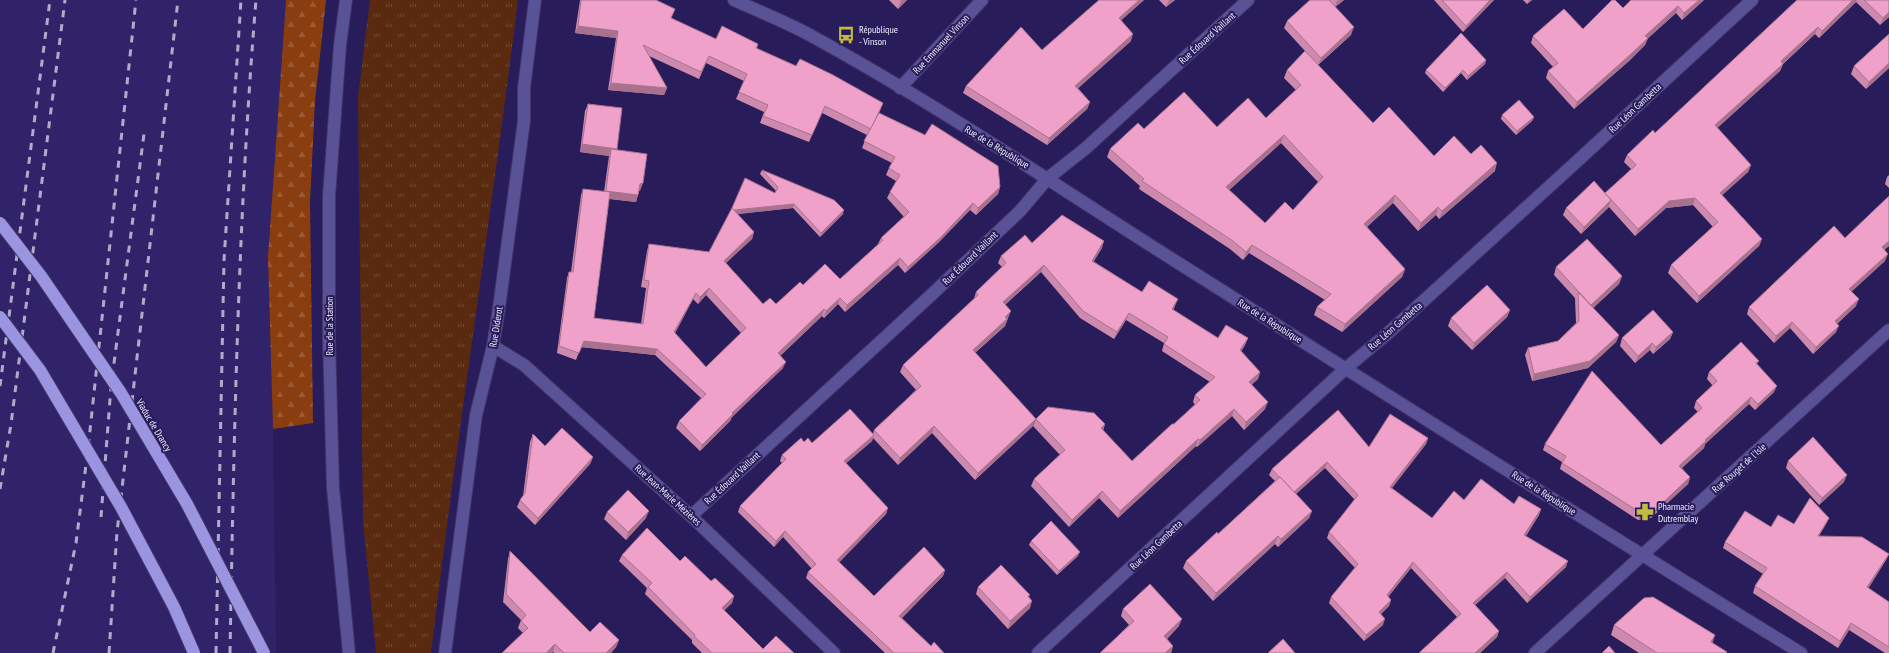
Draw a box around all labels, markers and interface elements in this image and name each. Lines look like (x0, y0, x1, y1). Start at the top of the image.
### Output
street label: Rue Édouard Vaillant (1176, 9, 1238, 67)
street label: Rue Emmanuel Vinson (910, 11, 972, 77)
place label: République - Vinson (859, 23, 898, 48)
bus stop icon: République - Vinson (836, 25, 856, 45)
street label: Rue Léon Gambetta (1606, 80, 1664, 136)
street label: Rue de la République (962, 123, 1032, 171)
street label: Rue Édouard Vaillant (940, 228, 1001, 288)
street label: Rue de la Station (323, 296, 336, 356)
street label: Rue de la République (1235, 296, 1305, 346)
street label: Rue Léon Gambetta (1365, 299, 1425, 353)
street label: Rue Diderot (486, 305, 506, 348)
street label: Viaduc de Drancy (133, 395, 175, 454)
street label: Rue Rouget de l'Isle (1709, 440, 1769, 496)
street label: Rue Édouard Vaillant (701, 449, 763, 507)
street label: Rue Jean-Marie Mézières (632, 462, 705, 529)
street label: Rue de la République (1509, 468, 1579, 518)
place label: Pharmacie Dutremblay (1658, 500, 1698, 525)
pharmacy icon: Pharmacie Dutremblay (1635, 502, 1655, 522)
street label: Rue Léon Gambetta (1127, 517, 1185, 573)

